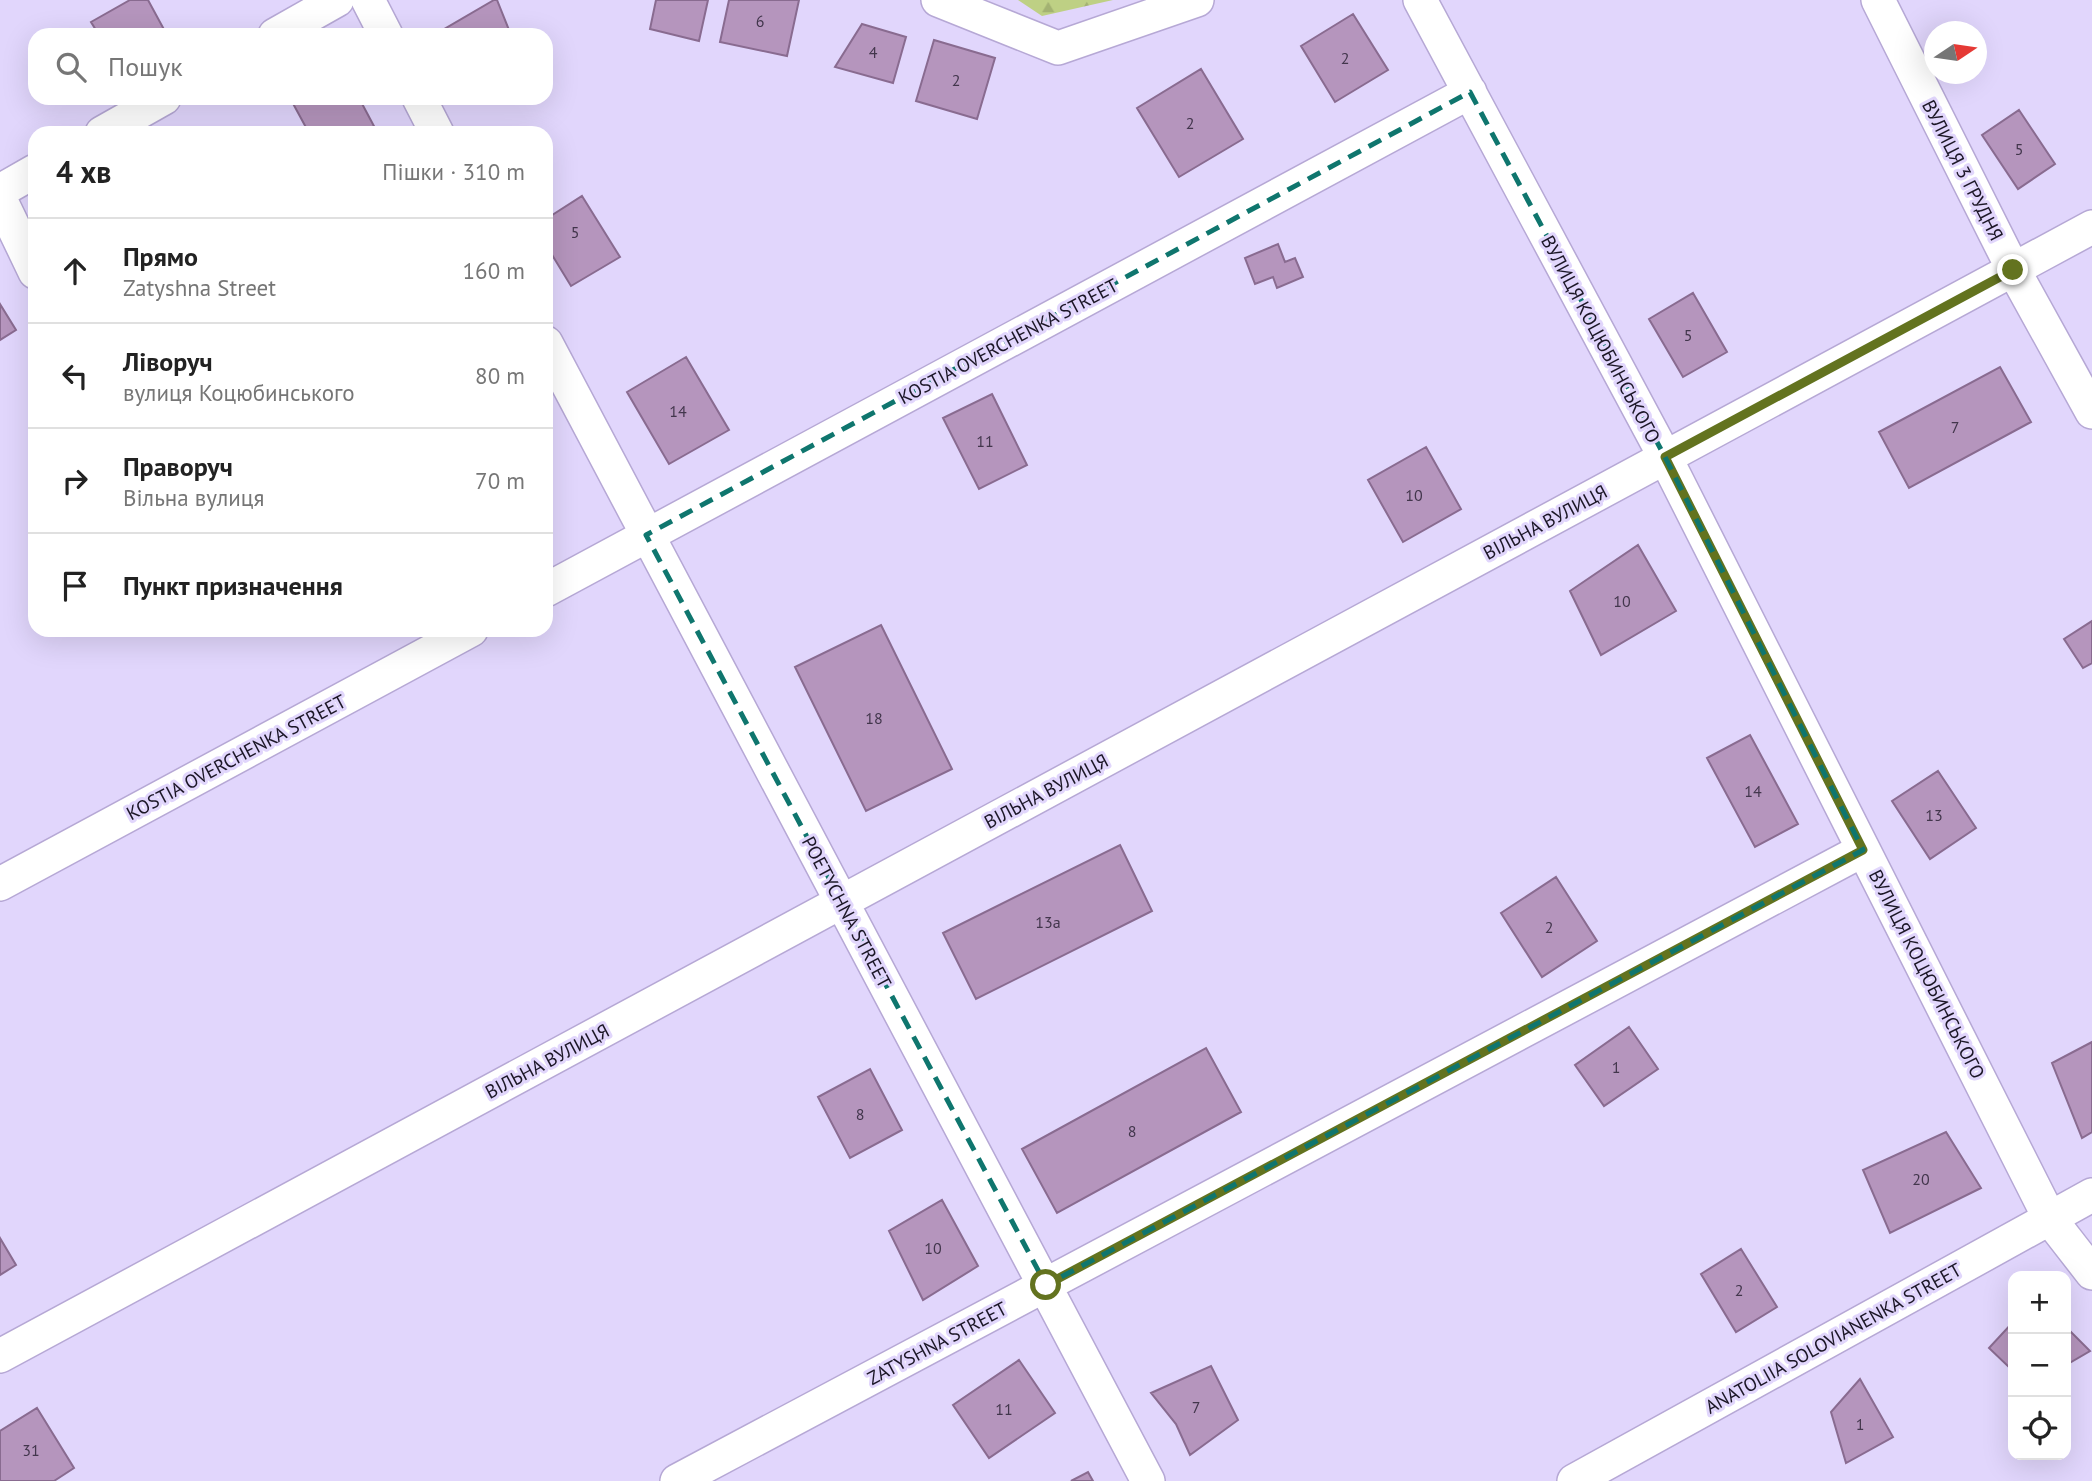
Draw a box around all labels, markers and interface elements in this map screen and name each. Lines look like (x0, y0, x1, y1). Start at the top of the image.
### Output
house number: 6 (756, 11, 764, 31)
north arrow (1924, 21, 1987, 84)
search box (28, 28, 553, 105)
house number: 4 (869, 42, 878, 62)
icon: search (52, 48, 90, 86)
house number: 2 (1341, 48, 1349, 68)
text: Пошук (108, 50, 183, 83)
house number: 2 (952, 70, 960, 90)
street label: ВУЛИЦЯ 3 ГРУДНЯ (1917, 96, 2009, 244)
house number: 2 (1186, 113, 1194, 133)
house number: 5 (2015, 139, 2023, 159)
text: 4 хв (56, 152, 112, 191)
text: Пішки · 310 m (382, 157, 525, 186)
house number: 5 (571, 222, 579, 242)
street label: ВУЛИЦЯ КОЦЮБИНСЬКОГО (1536, 231, 1666, 447)
text: Прямо (123, 240, 198, 273)
icon: ahead (56, 252, 94, 290)
route end (1997, 254, 2028, 285)
text: 160 m (463, 256, 525, 285)
text: Zatyshna Street (123, 273, 276, 302)
street label: KOSTIA OVERCHENKA STREET (894, 273, 1122, 409)
house number: 5 (1684, 325, 1692, 345)
text: Ліворуч (123, 345, 213, 378)
icon: left (56, 357, 94, 395)
text: 80 m (475, 361, 525, 390)
text: вулиця Коцюбинського (123, 378, 355, 407)
house number: 14 (669, 401, 687, 421)
house number: 7 (1951, 417, 1959, 437)
house number: 11 (976, 431, 994, 451)
text: Праворуч (123, 450, 233, 483)
icon: right (56, 462, 94, 500)
text: 70 m (475, 466, 525, 495)
street label: ВІЛЬНА ВУЛИЦЯ (1479, 479, 1611, 565)
text: Вільна вулиця (123, 483, 264, 512)
house number: 10 (1405, 485, 1423, 505)
icon: arrive (56, 567, 94, 605)
text: Пункт призначення (123, 569, 343, 602)
house number: 10 (1613, 591, 1631, 611)
street label: KOSTIA OVERCHENKA STREET (122, 689, 350, 825)
house number: 18 (865, 708, 883, 728)
street label: ВІЛЬНА ВУЛИЦЯ (980, 748, 1112, 834)
house number: 14 (1744, 781, 1762, 801)
house number: 13 (1925, 805, 1943, 825)
street label: POETYCHNA STREET (797, 832, 897, 992)
street label: ВУЛИЦЯ КОЦЮБИНСЬКОГО (1864, 865, 1990, 1083)
house number: 13а (1035, 912, 1061, 932)
house number: 2 (1545, 917, 1553, 937)
street label: ВІЛЬНА ВУЛИЦЯ (481, 1018, 613, 1104)
house number: 1 (1612, 1057, 1620, 1077)
house number: 8 (856, 1104, 864, 1124)
house number: 8 (1128, 1121, 1136, 1141)
house number: 20 (1912, 1169, 1930, 1189)
house number: 10 (924, 1238, 942, 1258)
street label: ANATOLIIA SOLOVIANENKA STREET (1701, 1257, 1966, 1419)
route start (1030, 1269, 1061, 1300)
map controls (2008, 1271, 2071, 1460)
button: + (2008, 1271, 2071, 1334)
house number: 2 (1735, 1280, 1743, 1300)
street label: ZATYSHNA STREET (863, 1296, 1011, 1390)
button: − (2008, 1334, 2071, 1397)
house number: 7 (1192, 1397, 1200, 1417)
button: locate (2008, 1397, 2071, 1460)
house number: 11 (995, 1399, 1013, 1419)
house number: 1 (1856, 1414, 1864, 1434)
house number: 31 (22, 1440, 40, 1460)

